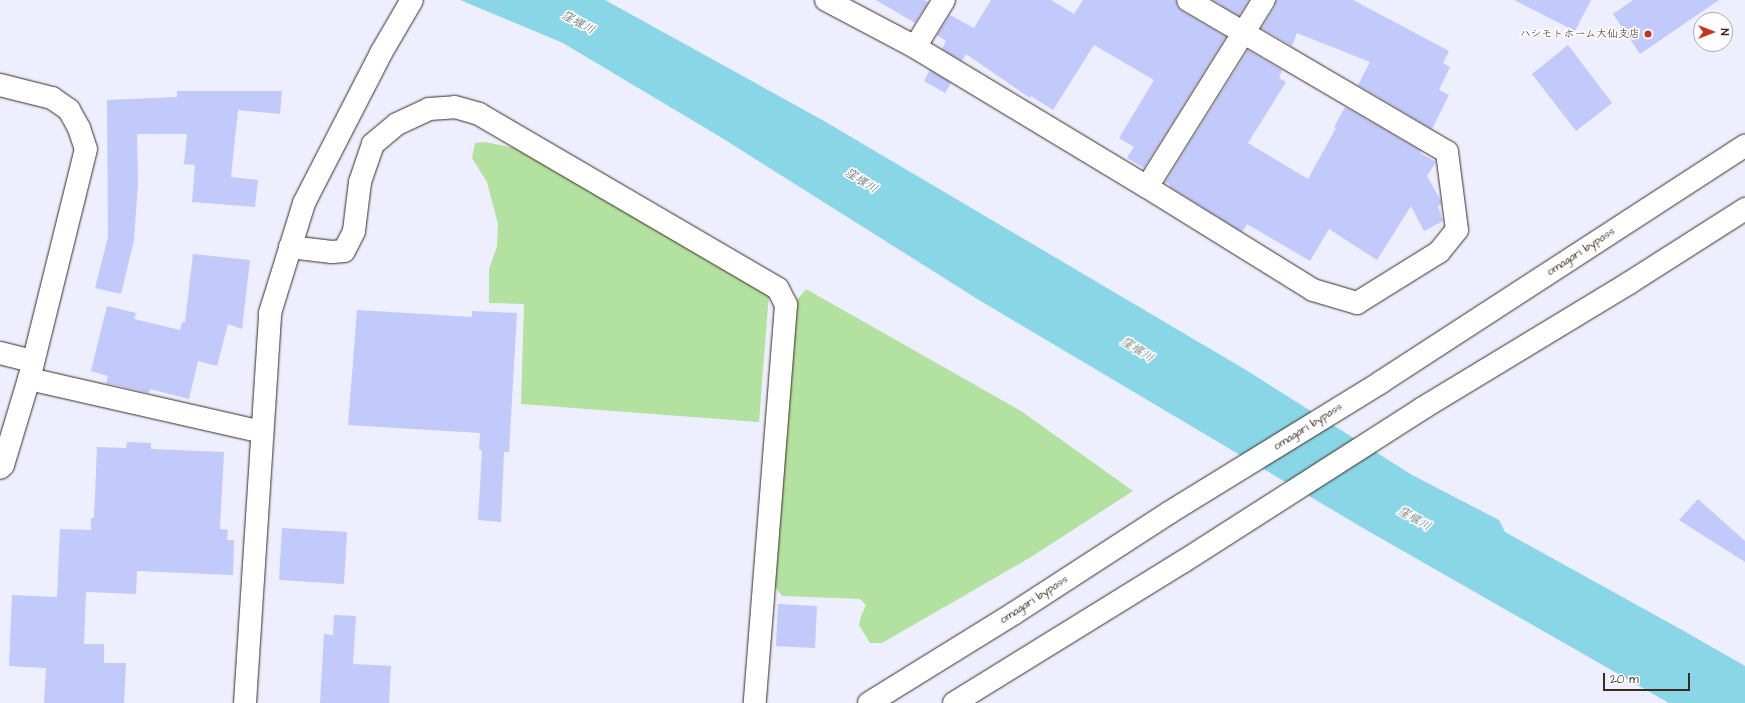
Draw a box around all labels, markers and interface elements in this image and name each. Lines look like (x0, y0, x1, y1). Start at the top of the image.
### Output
water label: 窪堰川 (559, 8, 597, 38)
north arrow (1693, 12, 1733, 52)
place label: ハシモトホーム大仙支店 (1519, 27, 1640, 41)
marker: ハシモトホーム大仙支店 (1643, 29, 1653, 39)
text: N (1717, 29, 1732, 35)
water label: 窪堰川 (842, 165, 880, 197)
street label: omagari bypass (1544, 225, 1618, 279)
water label: 窪堰川 (1118, 334, 1156, 366)
street label: omagari bypass (1271, 401, 1345, 453)
water label: 窪堰川 (1395, 504, 1433, 534)
street label: omagari bypass (997, 573, 1071, 627)
scale bar (1605, 665, 1692, 691)
text: 20 m (1610, 671, 1639, 688)

